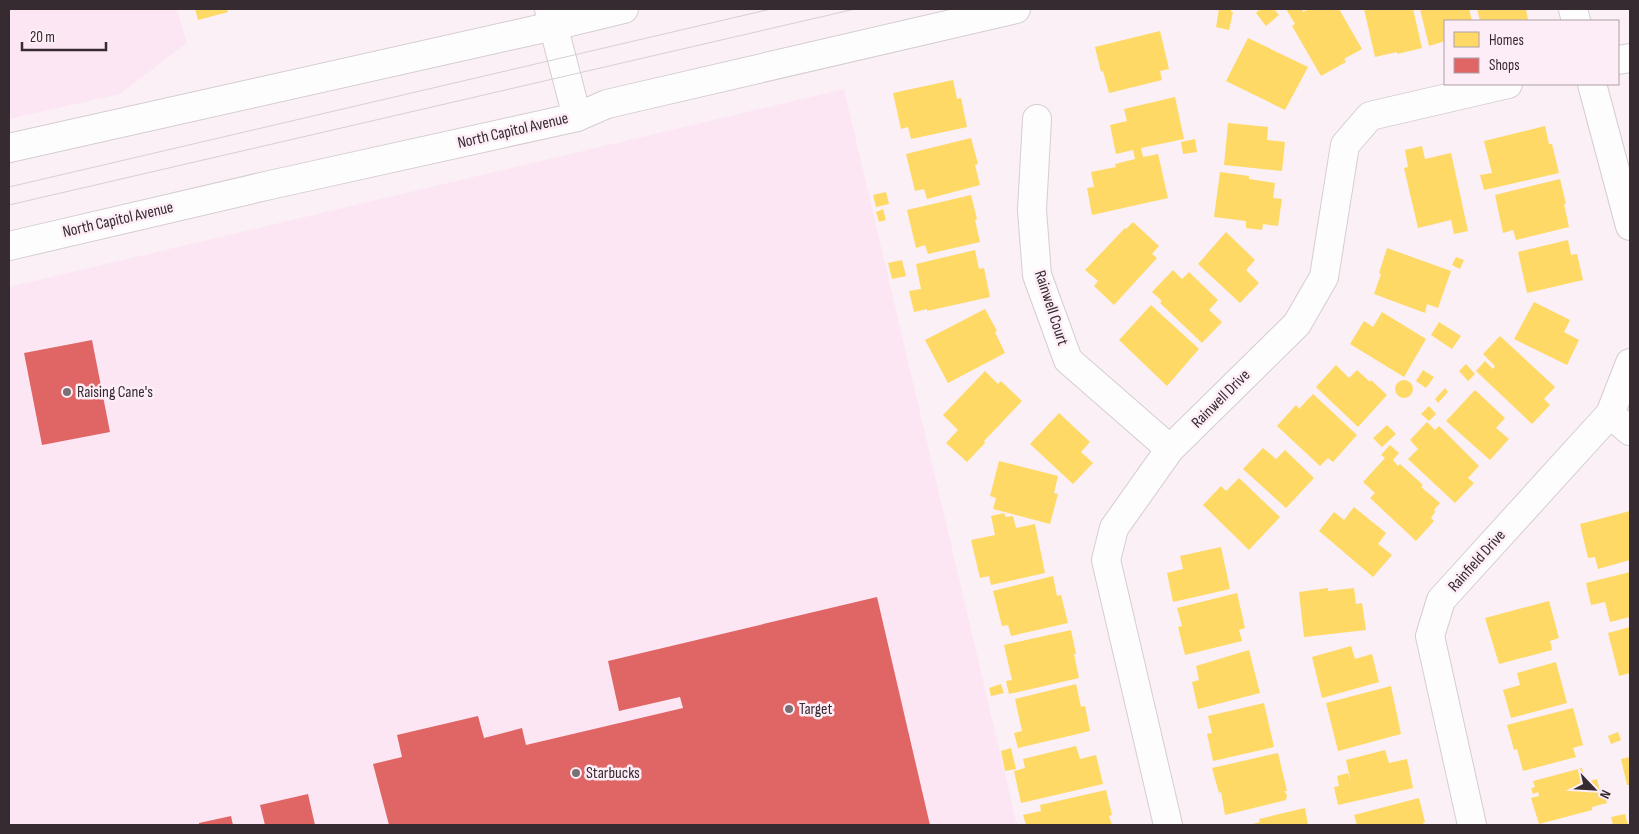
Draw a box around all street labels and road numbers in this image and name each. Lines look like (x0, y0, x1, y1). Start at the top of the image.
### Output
street label: North Capitol Avenue (456, 109, 570, 153)
street label: North Capitol Avenue (61, 198, 175, 242)
street label: Rainwell Court (1030, 268, 1072, 348)
street label: Rainwell Drive (1188, 366, 1254, 432)
street label: Rainfield Drive (1444, 526, 1510, 596)

